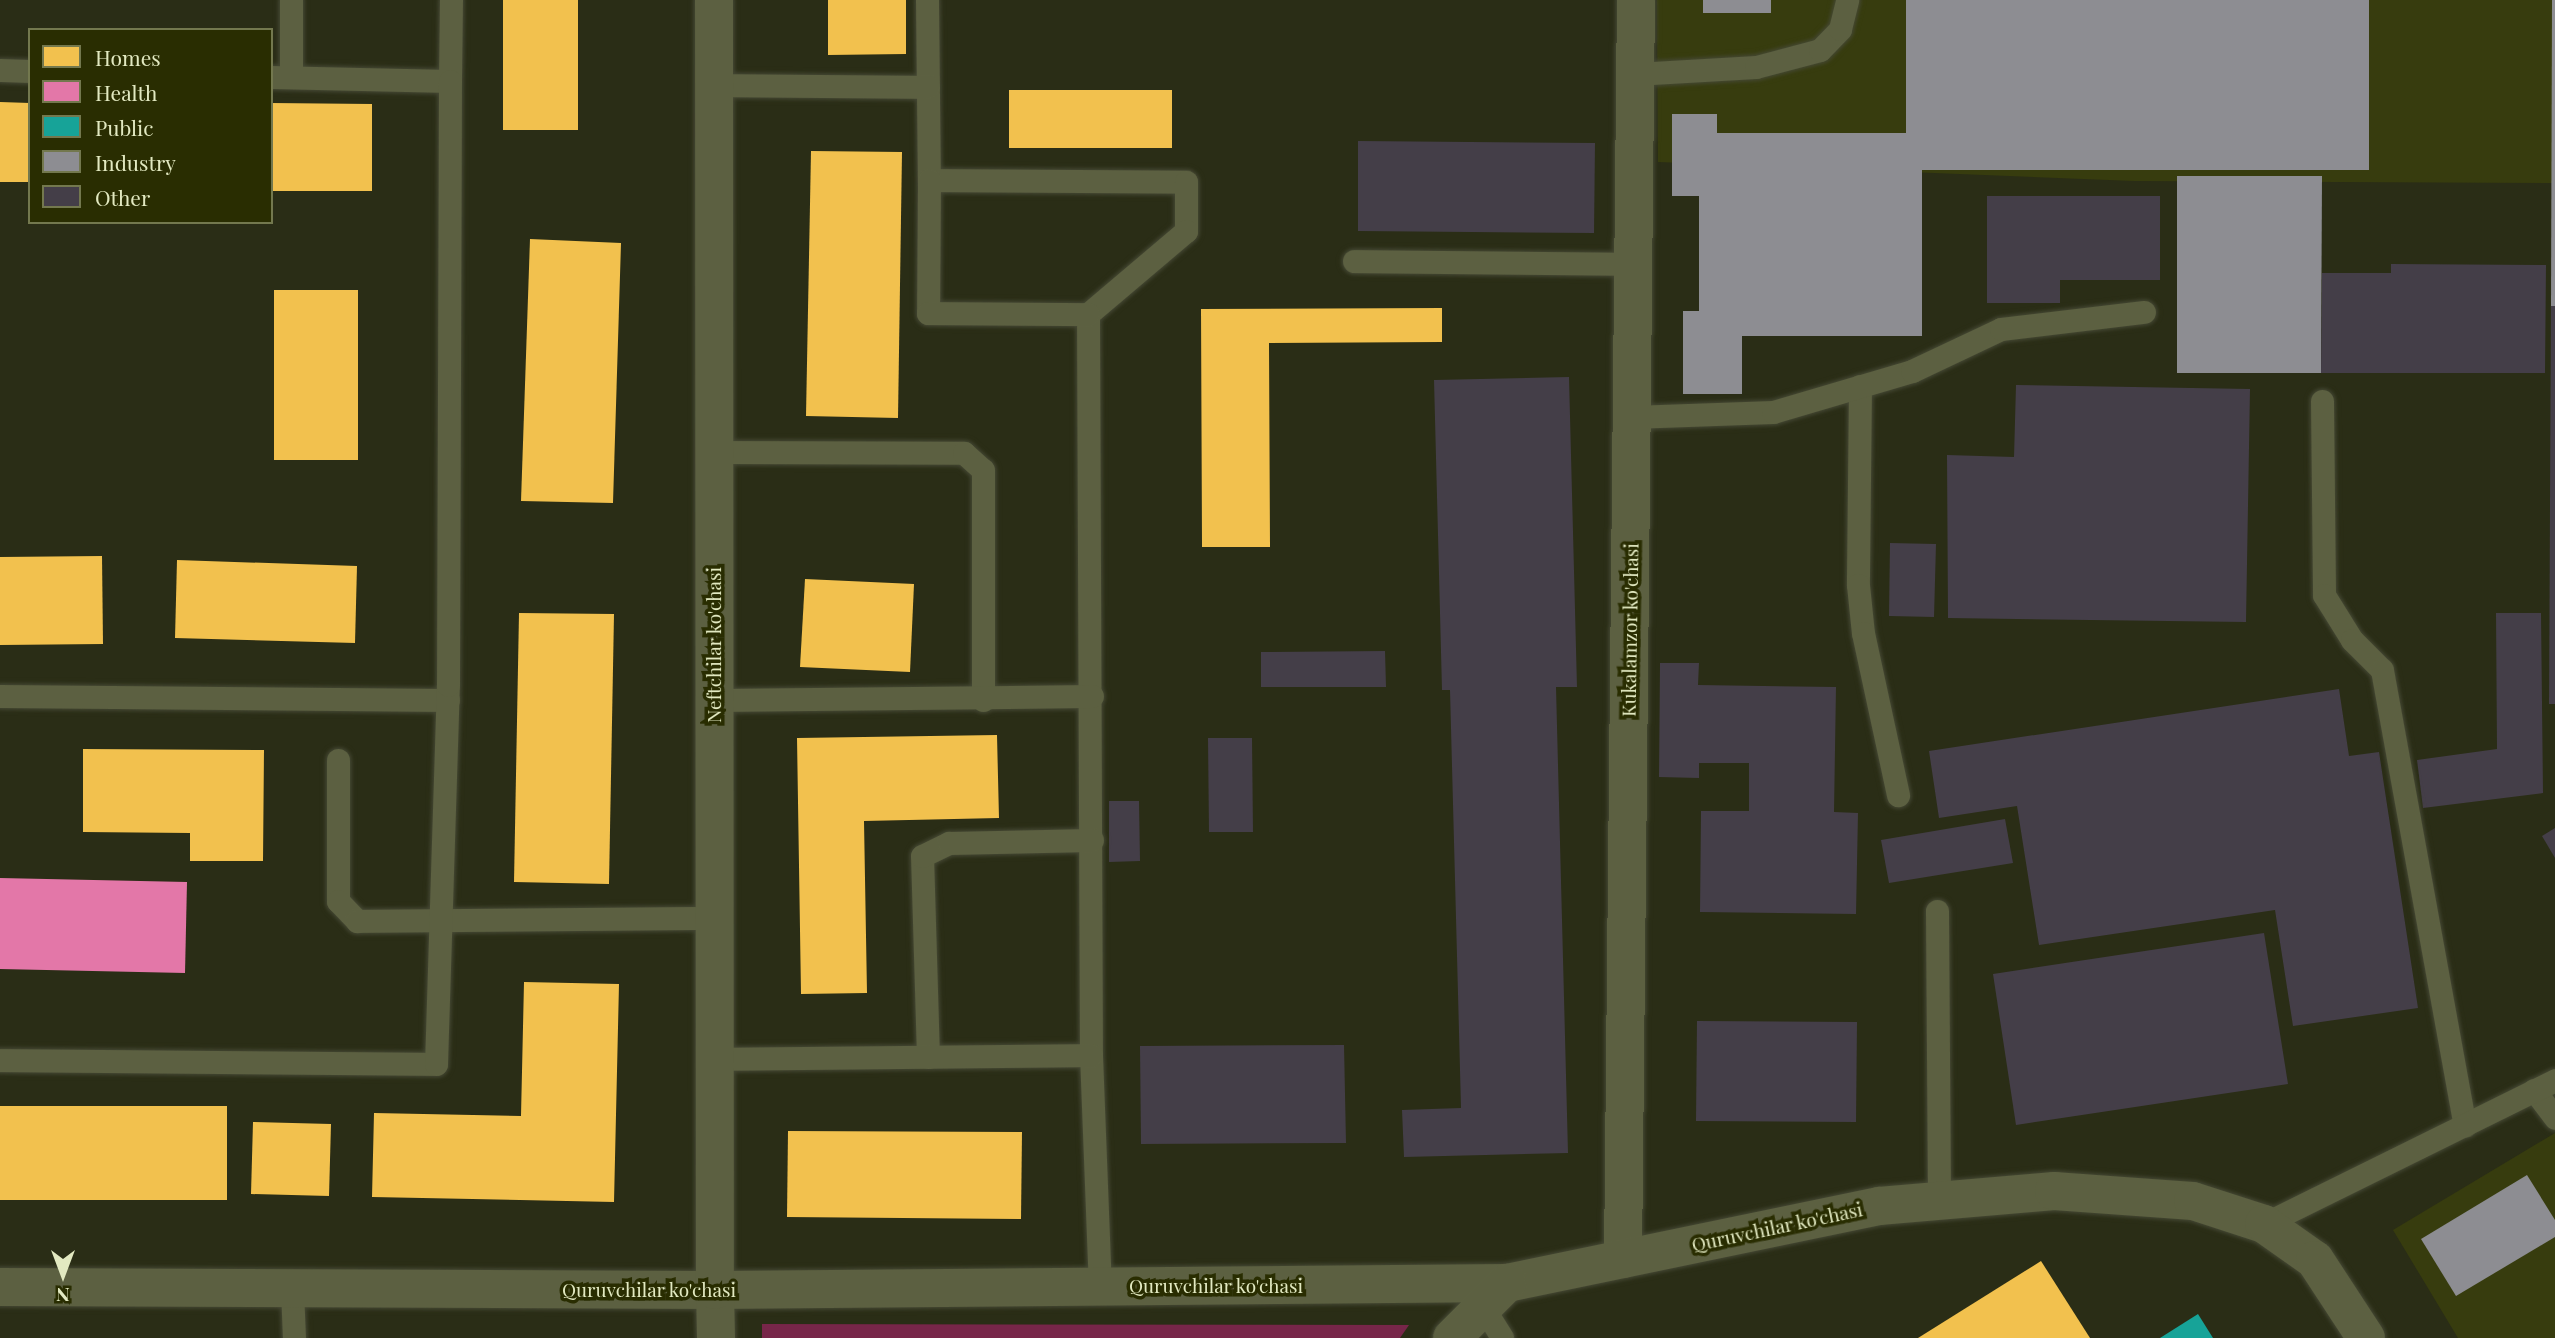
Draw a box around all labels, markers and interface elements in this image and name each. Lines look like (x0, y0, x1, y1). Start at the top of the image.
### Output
legend (28, 28, 273, 224)
text: Homes (95, 43, 161, 71)
text: Health (95, 78, 157, 106)
text: Public (95, 113, 153, 141)
text: Industry (95, 148, 176, 176)
text: Other (95, 183, 150, 211)
street label: Kukalamzor ko'chasi (1617, 542, 1643, 718)
street label: Neftchilar ko'chasi (703, 567, 725, 723)
street label: Quruvchilar ko'chasi (1689, 1198, 1865, 1256)
north arrow (28, 1240, 98, 1310)
street label: Quruvchilar ko'chasi (1129, 1275, 1303, 1297)
street label: Quruvchilar ko'chasi (562, 1279, 736, 1301)
text: N (56, 1283, 70, 1309)

